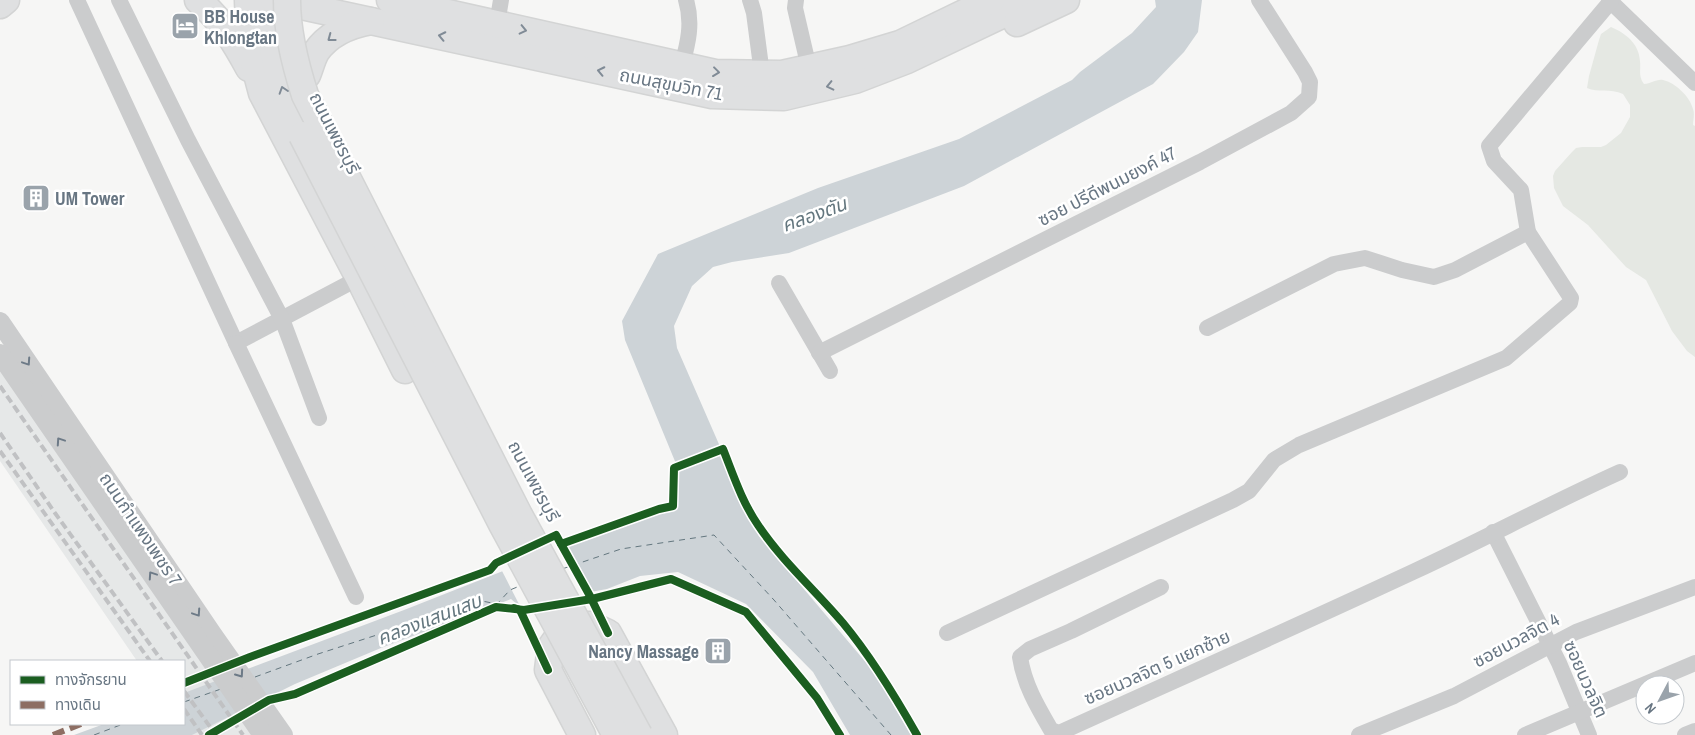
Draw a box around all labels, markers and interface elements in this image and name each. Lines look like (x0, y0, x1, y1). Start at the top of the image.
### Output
place label: BB House Khlongtan (204, 4, 277, 50)
hotel icon: BB House Khlongtan (170, 11, 200, 41)
one-way arrow (518, 24, 527, 35)
one-way arrow (438, 31, 447, 42)
one-way arrow (328, 32, 337, 40)
street label: ถนนสุขุมวิท 71 (617, 62, 725, 106)
one-way arrow (597, 66, 606, 77)
one-way arrow (712, 66, 720, 77)
one-way arrow (826, 80, 834, 91)
one-way arrow (279, 87, 289, 95)
street label: ถนนเพชรบุรี (304, 88, 366, 178)
street label: ซอย ปรีดีพนมยงค์ 47 (1033, 140, 1181, 232)
building icon: UM Tower (21, 183, 51, 213)
place label: UM Tower (55, 186, 125, 211)
water label: คลองตัน (778, 190, 851, 238)
one-way arrow (21, 357, 30, 366)
street label: ถนนเพชรบุรี (502, 436, 566, 526)
one-way arrow (57, 437, 66, 447)
street label: ถนนกำแพงเพชร 7 (94, 467, 188, 591)
one-way arrow (149, 571, 158, 581)
water label: คลองแสนแสบ (373, 587, 486, 651)
one-way arrow (191, 607, 201, 616)
street label: ซอยนวลจิต 4 (1468, 607, 1564, 673)
street label: ซอยนวลจิต 5 แยกซ้าย (1080, 623, 1234, 711)
building icon: Nancy Massage (703, 636, 733, 666)
street label: ซอยนวลจิต (1558, 636, 1614, 722)
place label: Nancy Massage (588, 639, 699, 664)
legend (10, 660, 185, 725)
one-way arrow (234, 668, 243, 678)
text: ทางจักรยาน (55, 669, 127, 690)
north arrow (1635, 675, 1685, 725)
text: ทางเดิน (55, 694, 101, 715)
text: N (1641, 699, 1660, 718)

